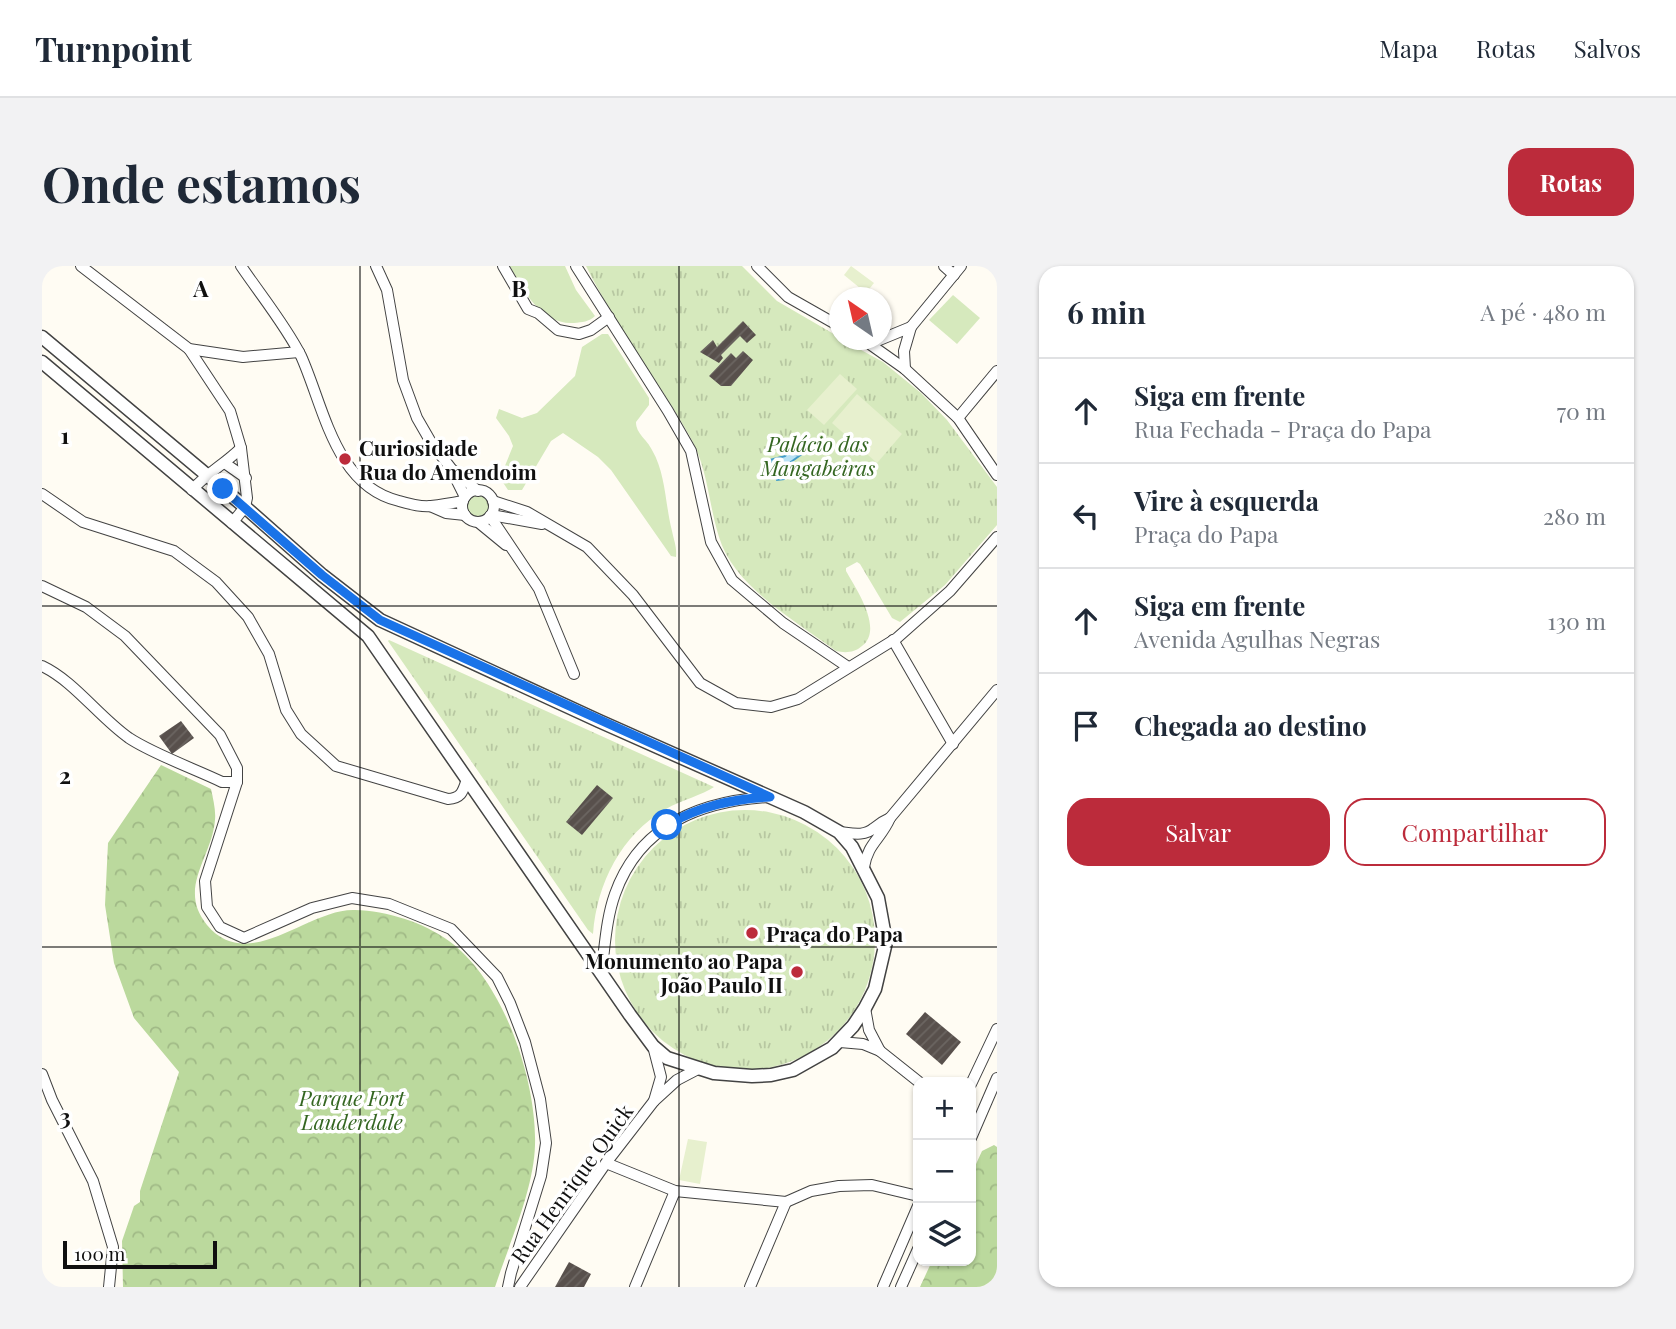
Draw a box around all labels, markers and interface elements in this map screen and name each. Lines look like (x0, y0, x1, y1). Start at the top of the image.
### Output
text: Turnpoint (35, 26, 192, 70)
text: Mapa (1379, 32, 1438, 64)
text: Rotas (1476, 32, 1536, 64)
text: Salvos (1574, 32, 1641, 64)
button: Rotas (1508, 148, 1634, 216)
text: Onde estamos (42, 150, 361, 215)
text: A (192, 272, 209, 303)
text: B (511, 272, 527, 303)
north arrow (829, 287, 892, 350)
text: 6 min (1067, 292, 1146, 332)
text: A pé · 480 m (1480, 296, 1606, 327)
text: Siga em frente (1134, 378, 1305, 413)
icon: ahead (1067, 392, 1105, 430)
text: 70 m (1557, 395, 1606, 426)
text: Rua Fechada - Praça do Papa (1134, 413, 1431, 444)
text: 1 (61, 419, 70, 450)
park label: Palácio das Mangabeiras (760, 429, 875, 481)
place label: Curiosidade Rua do Amendoim (359, 433, 537, 485)
marker: Curiosidade Rua do Amendoim (337, 451, 353, 467)
route end (207, 473, 238, 504)
text: Vire à esquerda (1134, 483, 1319, 518)
icon: left (1067, 497, 1105, 535)
text: 280 m (1543, 500, 1606, 531)
text: Praça do Papa (1134, 518, 1279, 549)
text: Siga em frente (1134, 588, 1305, 623)
icon: ahead (1067, 602, 1105, 640)
text: 130 m (1548, 605, 1606, 636)
text: Avenida Agulhas Negras (1134, 623, 1380, 654)
icon: arrive (1067, 707, 1105, 745)
text: Chegada ao destino (1134, 708, 1367, 743)
text: 2 (59, 759, 71, 790)
button: Salvar (1067, 798, 1330, 866)
button: Compartilhar (1344, 798, 1606, 866)
route start (651, 809, 682, 840)
place label: Praça do Papa (766, 919, 903, 947)
marker: Praça do Papa (744, 925, 760, 941)
place label: Monumento ao Papa João Paulo II (585, 946, 783, 998)
marker: Monumento ao Papa João Paulo II (789, 964, 805, 980)
map controls (913, 1077, 976, 1266)
button: + (913, 1077, 976, 1140)
park label: Parque Fort Lauderdale (298, 1083, 406, 1135)
street label: Rua Henrique Quick (504, 1097, 639, 1268)
text: 3 (59, 1100, 71, 1131)
button: − (913, 1140, 976, 1203)
button: layers (913, 1203, 976, 1266)
scale bar (63, 1238, 217, 1270)
text: 100 m (74, 1240, 125, 1266)

